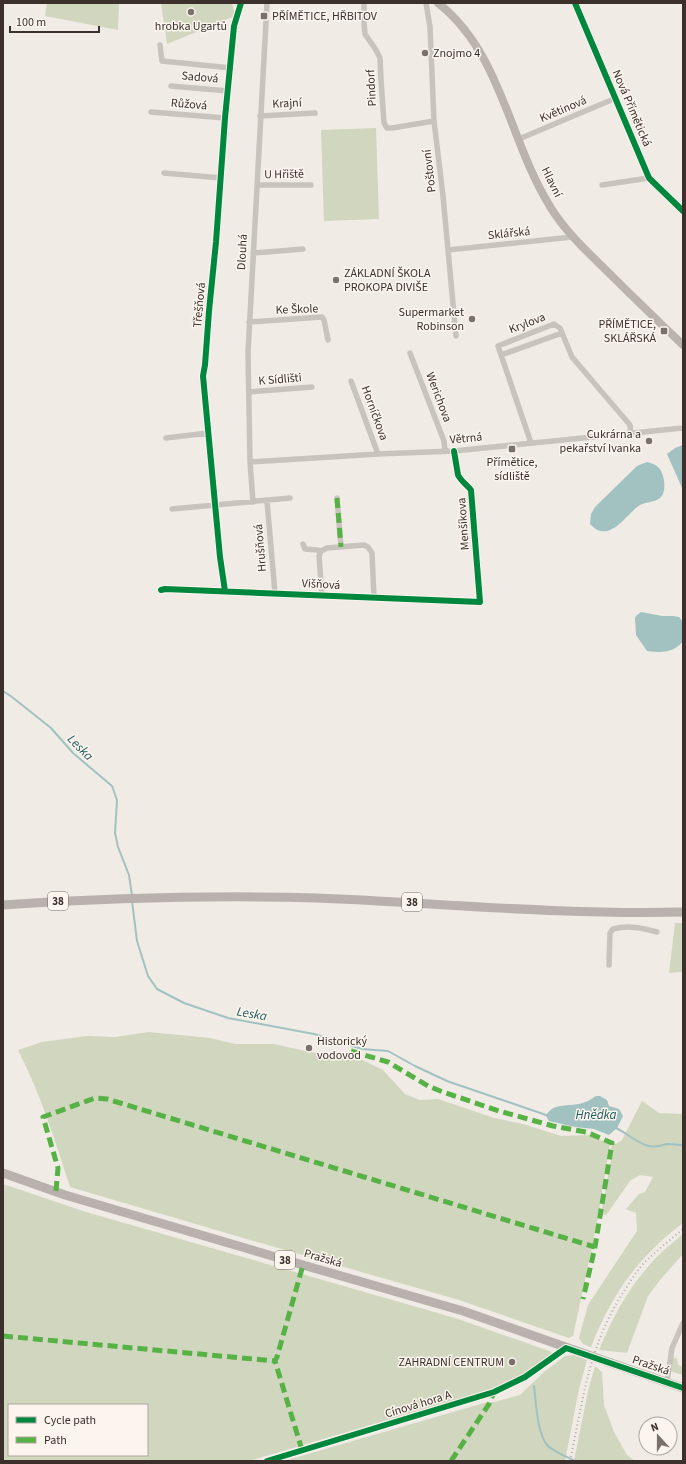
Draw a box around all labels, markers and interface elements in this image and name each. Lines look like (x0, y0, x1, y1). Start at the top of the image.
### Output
marker: hrobka Ugartů (186, 7, 196, 17)
scale bar (10, 8, 99, 34)
place label: PŘÍMĚTICE, HŘBITOV (272, 8, 378, 25)
marker: PŘÍMĚTICE, HŘBITOV (259, 11, 269, 21)
text: 100 m (16, 14, 46, 31)
place label: hrobka Ugartů (155, 18, 227, 35)
place label: Znojmo 4 (433, 45, 480, 62)
marker: Znojmo 4 (420, 48, 430, 58)
street label: Sadová (181, 67, 219, 88)
street label: Nová Přímětická (608, 67, 655, 149)
street label: Pindorf (362, 68, 381, 107)
street label: Květinová (537, 92, 589, 127)
street label: Růžová (170, 94, 208, 115)
street label: Krajní (272, 94, 303, 113)
street label: Poštovní (418, 147, 441, 193)
street label: Hlavní (537, 164, 567, 201)
street label: U Hřiště (264, 166, 304, 183)
street label: Sklářská (487, 223, 531, 244)
street label: Dlouhá (233, 234, 252, 270)
place label: ZÁKLADNÍ ŠKOLA PROKOPA DIVIŠE (344, 265, 431, 296)
marker: ZÁKLADNÍ ŠKOLA PROKOPA DIVIŠE (331, 275, 341, 285)
street label: Třešňová (189, 282, 210, 328)
street label: Ke Škole (275, 300, 319, 319)
place label: Supermarket Robinson (399, 304, 464, 335)
street label: Krylova (506, 309, 548, 338)
marker: Supermarket Robinson (467, 314, 477, 324)
place label: PŘÍMĚTICE, SKLÁŘSKÁ (598, 316, 656, 347)
marker: PŘÍMĚTICE, SKLÁŘSKÁ (659, 326, 669, 336)
street label: K Sídlišti (258, 369, 302, 390)
street label: Werichova (421, 370, 456, 425)
street label: Horníčkova (357, 383, 392, 443)
place label: Cukrárna a pekařství Ivanka (560, 426, 641, 457)
street label: Větrná (449, 429, 483, 448)
marker: Cukrárna a pekařství Ivanka (644, 436, 654, 446)
marker: Přímětice, sídliště (507, 444, 517, 454)
place label: Přímětice, sídliště (487, 454, 537, 485)
street label: Menšíkova (453, 497, 474, 551)
street label: Hrušňová (250, 523, 271, 573)
street label: Višňová (301, 575, 341, 594)
water label: Leska (63, 731, 97, 765)
road number: 38 (48, 892, 68, 910)
road number: 38 (402, 893, 422, 911)
water label: Leska (235, 1002, 268, 1025)
place label: Historický vodovod (317, 1033, 367, 1064)
marker: Historický vodovod (304, 1043, 314, 1053)
water label: Hnědka (575, 1106, 617, 1124)
street label: Pražská (302, 1245, 344, 1272)
road number: 38 (275, 1251, 295, 1269)
street label: Pražská (630, 1351, 672, 1380)
place label: ZAHRADNÍ CENTRUM (399, 1354, 504, 1371)
marker: ZAHRADNÍ CENTRUM (507, 1357, 517, 1367)
street label: Cínová hora A (383, 1386, 454, 1423)
legend (8, 1404, 148, 1456)
text: Cycle path (44, 1412, 96, 1429)
north arrow (638, 1416, 678, 1456)
text: N (648, 1419, 661, 1435)
text: Path (44, 1432, 67, 1449)

